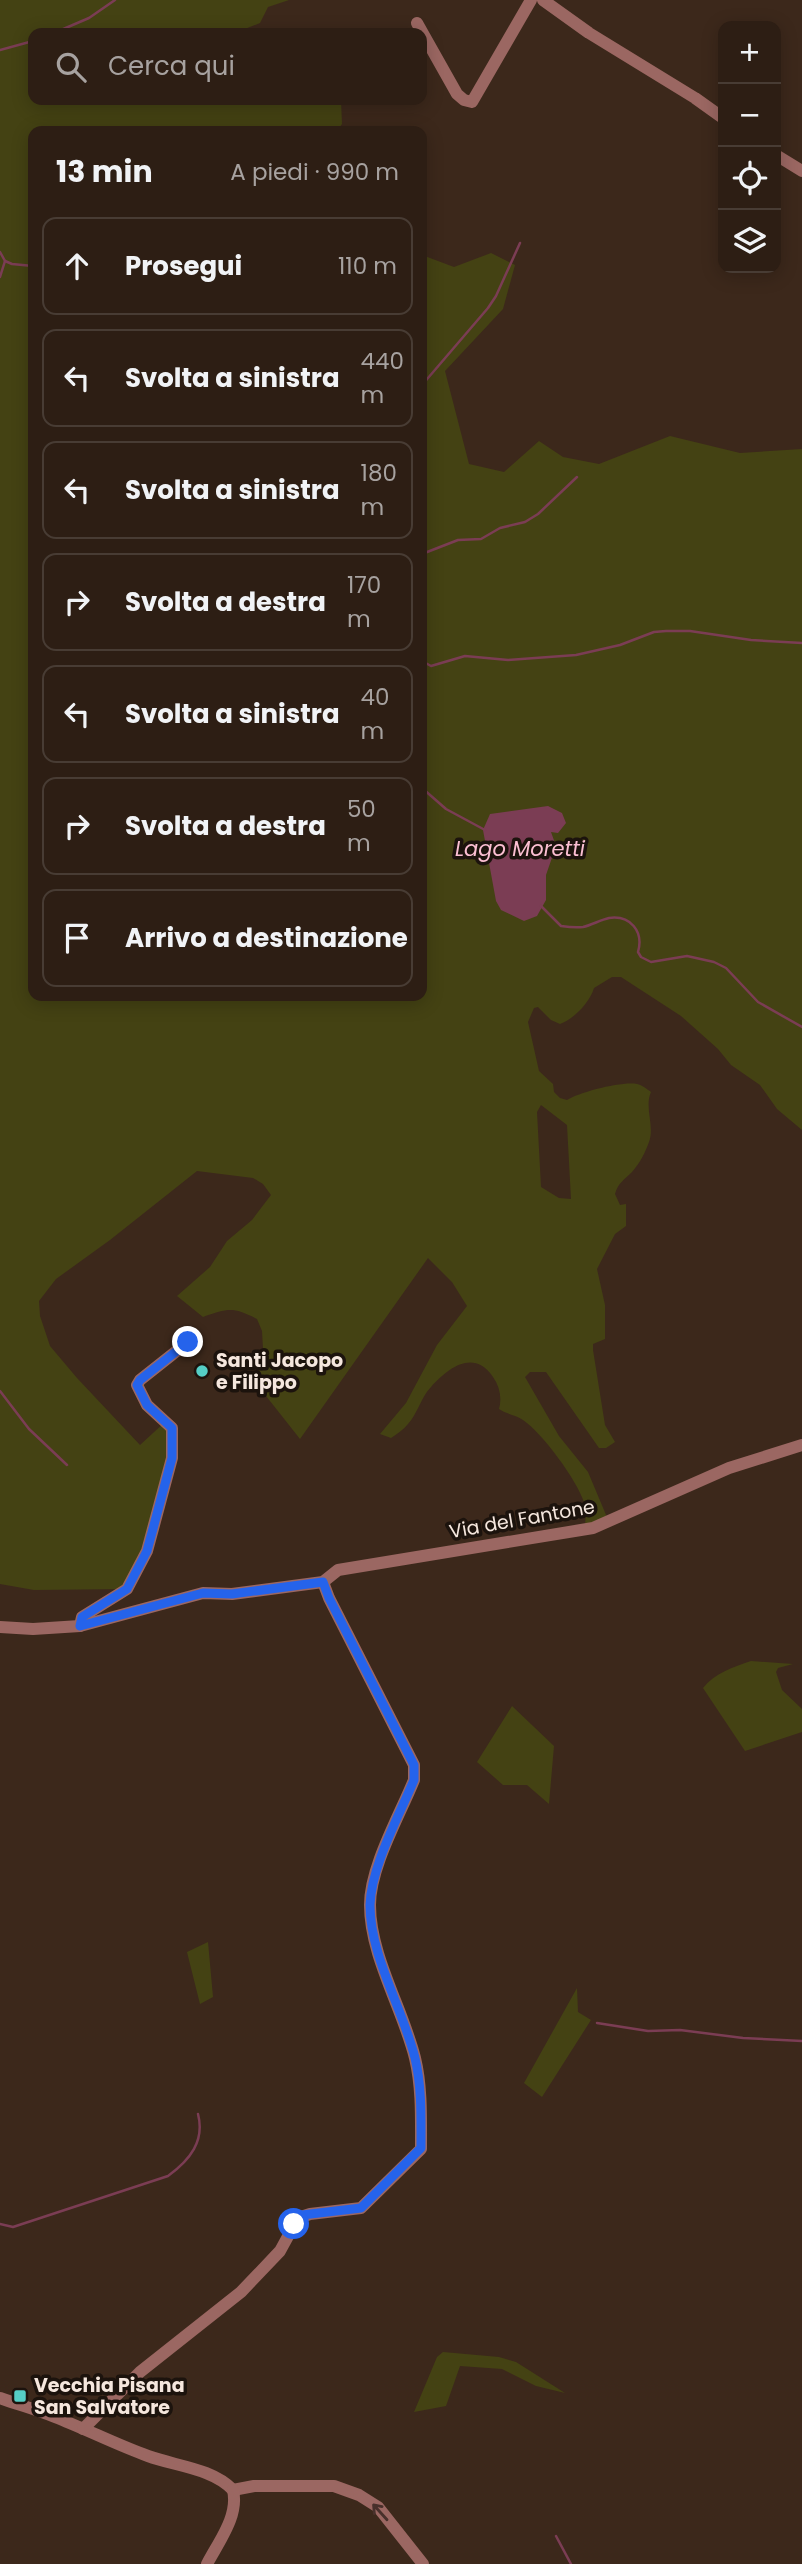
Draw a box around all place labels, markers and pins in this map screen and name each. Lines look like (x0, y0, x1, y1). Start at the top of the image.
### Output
place label: Santi Jacopo e Filippo (216, 1347, 343, 1396)
marker: Santi Jacopo e Filippo (194, 1363, 210, 1379)
place label: Vecchia Pisana San Salvatore (34, 2372, 185, 2421)
marker: Vecchia Pisana San Salvatore (12, 2388, 28, 2404)

